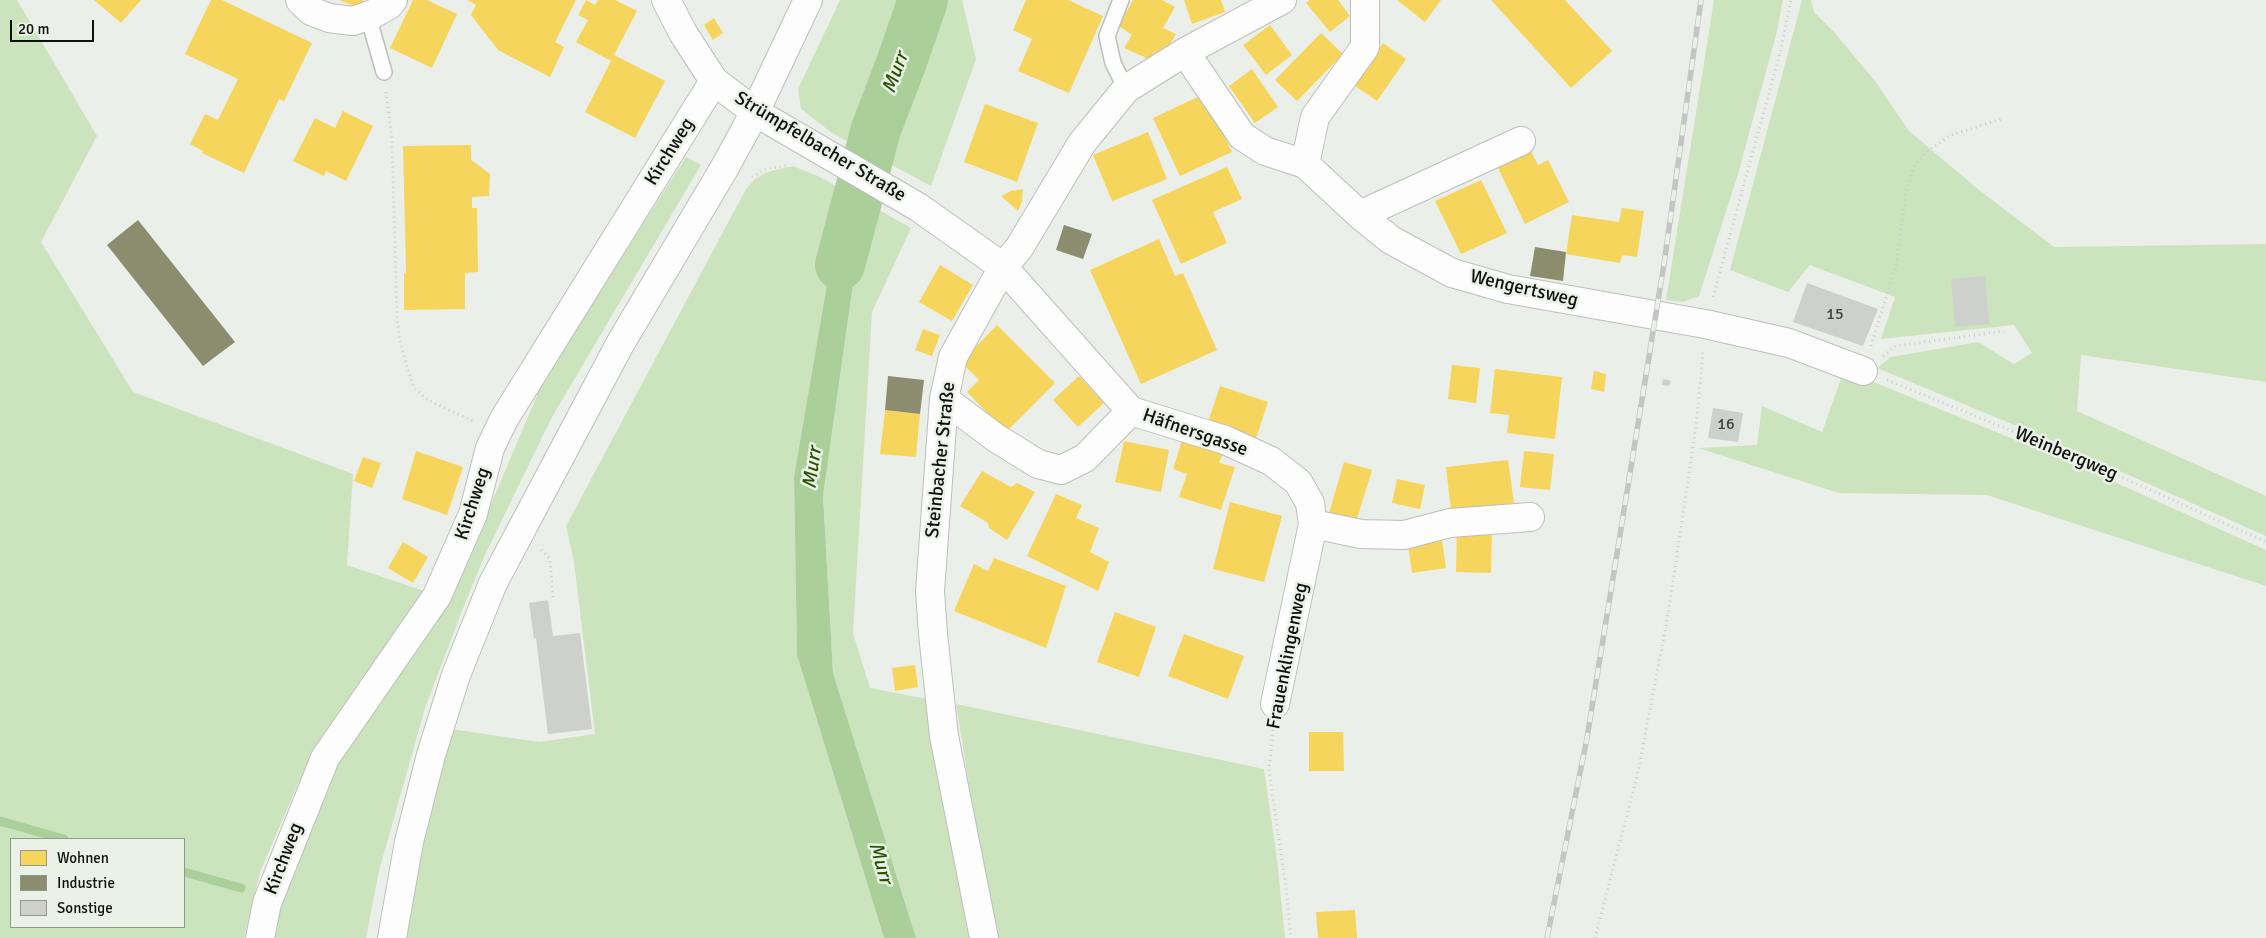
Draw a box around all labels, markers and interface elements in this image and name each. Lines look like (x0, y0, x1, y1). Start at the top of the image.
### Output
scale bar (12, 10, 96, 42)
text: 20 m (18, 20, 49, 38)
water label: Murr (878, 49, 914, 97)
street label: Strümpfelbacher Straße (730, 87, 910, 207)
street label: Kirchweg (640, 114, 700, 190)
street label: Wengertsweg (1468, 265, 1580, 313)
house number: 15 (1826, 305, 1844, 325)
street label: Steinbacher Straße (921, 381, 961, 539)
street label: Häfnersgasse (1139, 404, 1251, 462)
house number: 16 (1717, 415, 1735, 435)
street label: Weinbergweg (2011, 422, 2121, 486)
water label: Murr (798, 446, 828, 490)
street label: Kirchweg (451, 465, 495, 543)
street label: Frauenklingenweg (1263, 581, 1313, 731)
street label: Kirchweg (260, 820, 308, 898)
legend (10, 838, 185, 928)
water label: Murr (863, 840, 897, 886)
text: Wohnen (57, 849, 109, 867)
text: Industrie (57, 874, 115, 892)
text: Sonstige (57, 899, 113, 917)

